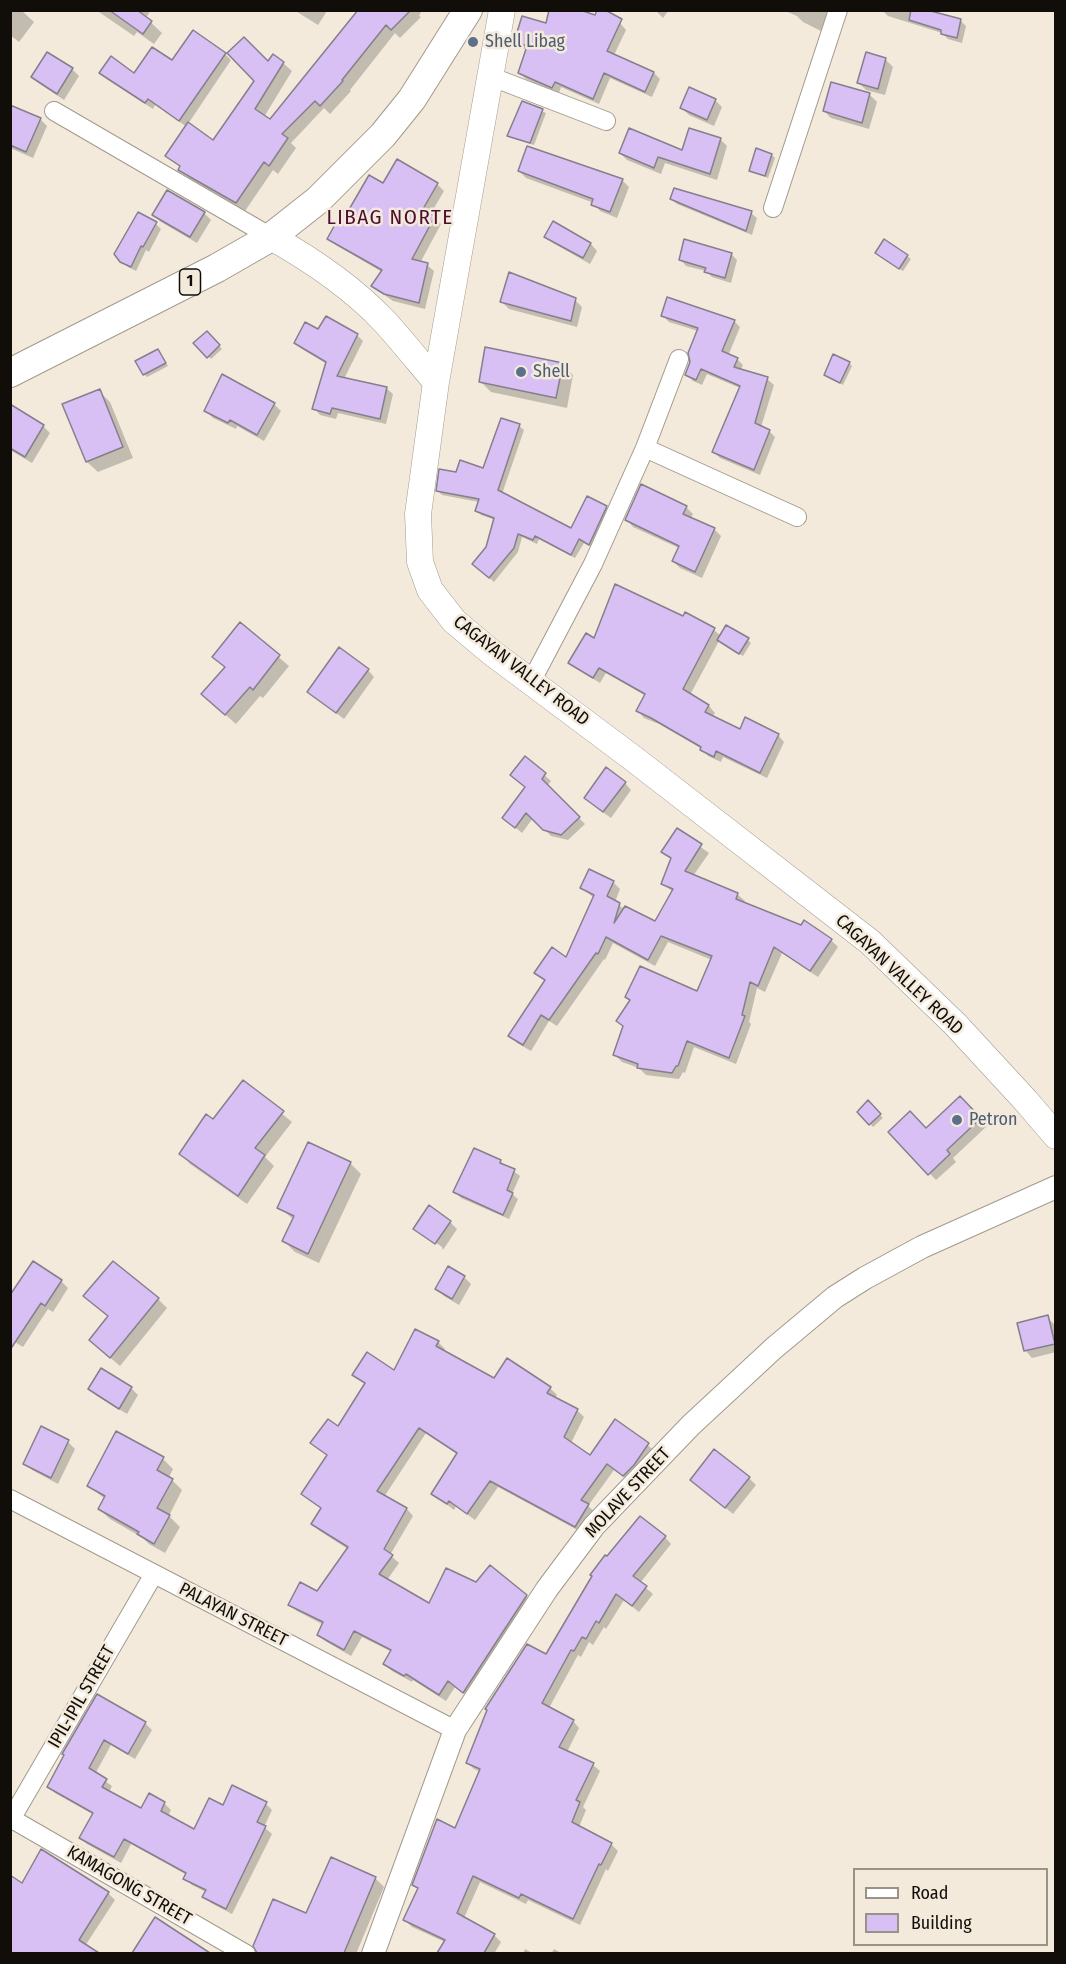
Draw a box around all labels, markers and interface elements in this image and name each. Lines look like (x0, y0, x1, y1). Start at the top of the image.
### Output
place label: Shell Libag (485, 31, 565, 53)
marker: Shell Libag (466, 35, 480, 49)
district label: LIBAG NORTE (326, 205, 454, 231)
road number: 1 (180, 269, 201, 295)
place label: Shell (533, 361, 570, 383)
marker: Shell (514, 365, 528, 379)
street label: CAGAYAN VALLEY ROAD (449, 611, 593, 731)
street label: CAGAYAN VALLEY ROAD (831, 910, 967, 1040)
place label: Petron (969, 1109, 1017, 1131)
marker: Petron (950, 1113, 964, 1127)
street label: MOLAVE STREET (581, 1444, 675, 1542)
street label: PALAYAN STREET (175, 1578, 291, 1652)
street label: IPIL-IPIL STREET (44, 1642, 120, 1752)
street label: KAMAGONG STREET (63, 1842, 195, 1930)
legend (853, 1868, 1048, 1946)
text: Road (911, 1882, 948, 1904)
text: Building (911, 1912, 972, 1934)

